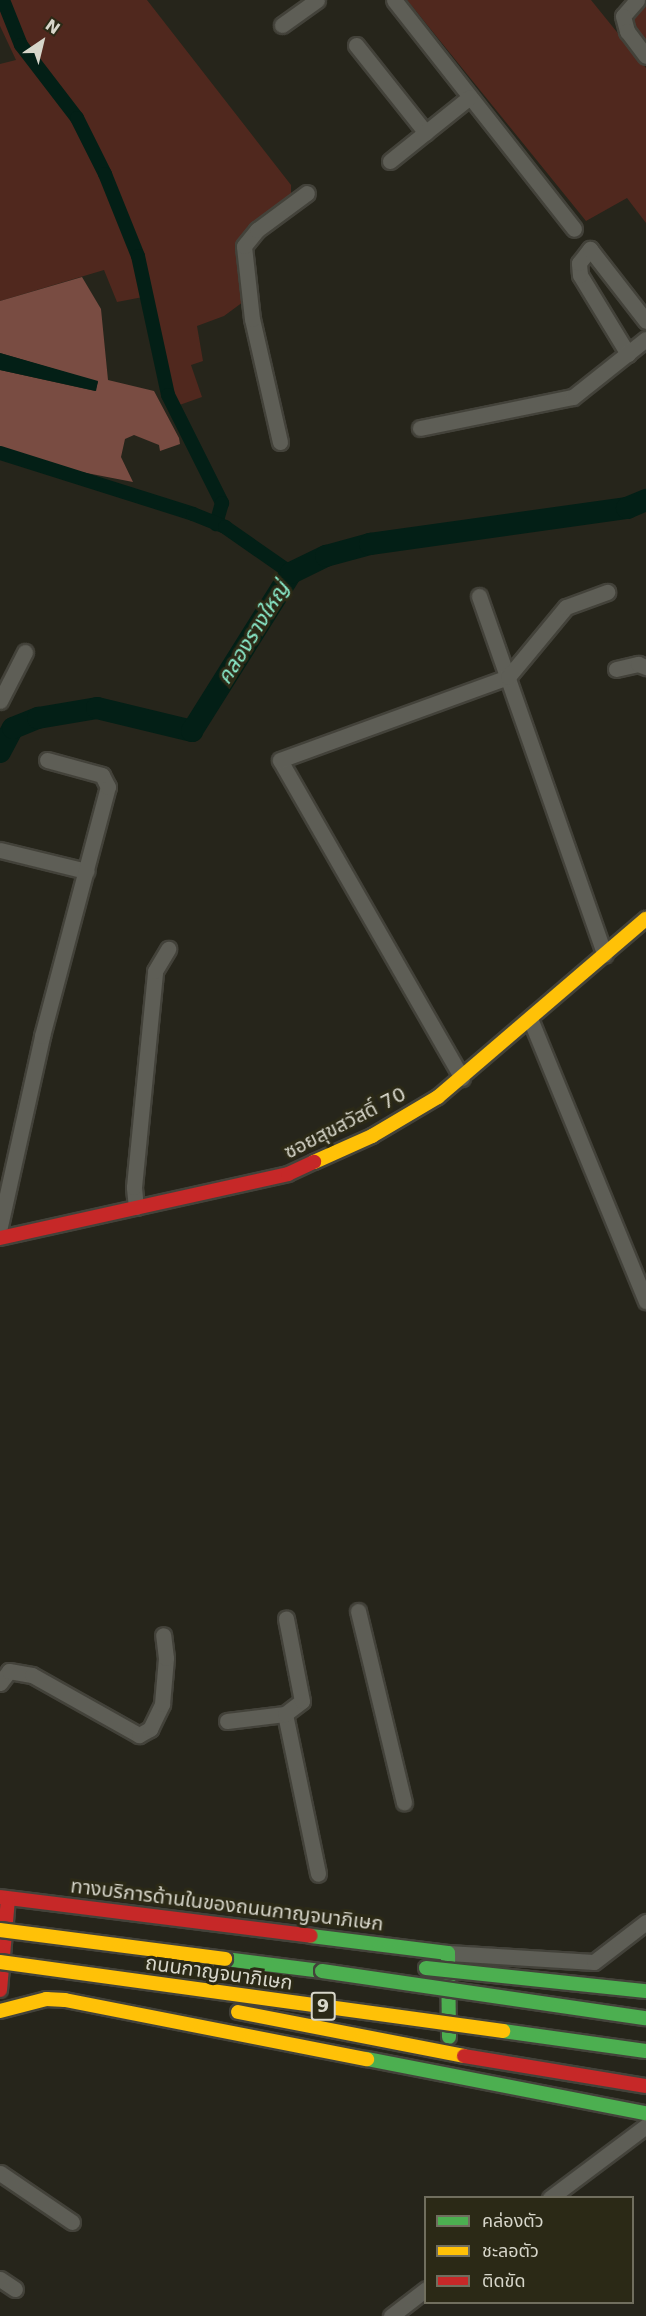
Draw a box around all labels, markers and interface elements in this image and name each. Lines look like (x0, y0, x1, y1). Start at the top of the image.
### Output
north arrow (12, 12, 72, 72)
text: N (42, 15, 64, 38)
water label: คลองรางใหญ่ (212, 577, 294, 689)
street label: ซอยสุขสวัสดิ์ 70 (280, 1082, 410, 1164)
street label: ทางบริการด้านในของถนนกาญจนาภิเษก (69, 1874, 385, 1936)
street label: ถนนกาญจนาภิเษก (144, 1951, 294, 1995)
road number: 9 (310, 1991, 336, 2021)
legend (424, 2196, 634, 2304)
text: คล่องตัว (482, 2210, 544, 2231)
text: ชะลอตัว (482, 2240, 539, 2261)
text: ติดขัด (482, 2270, 525, 2291)

